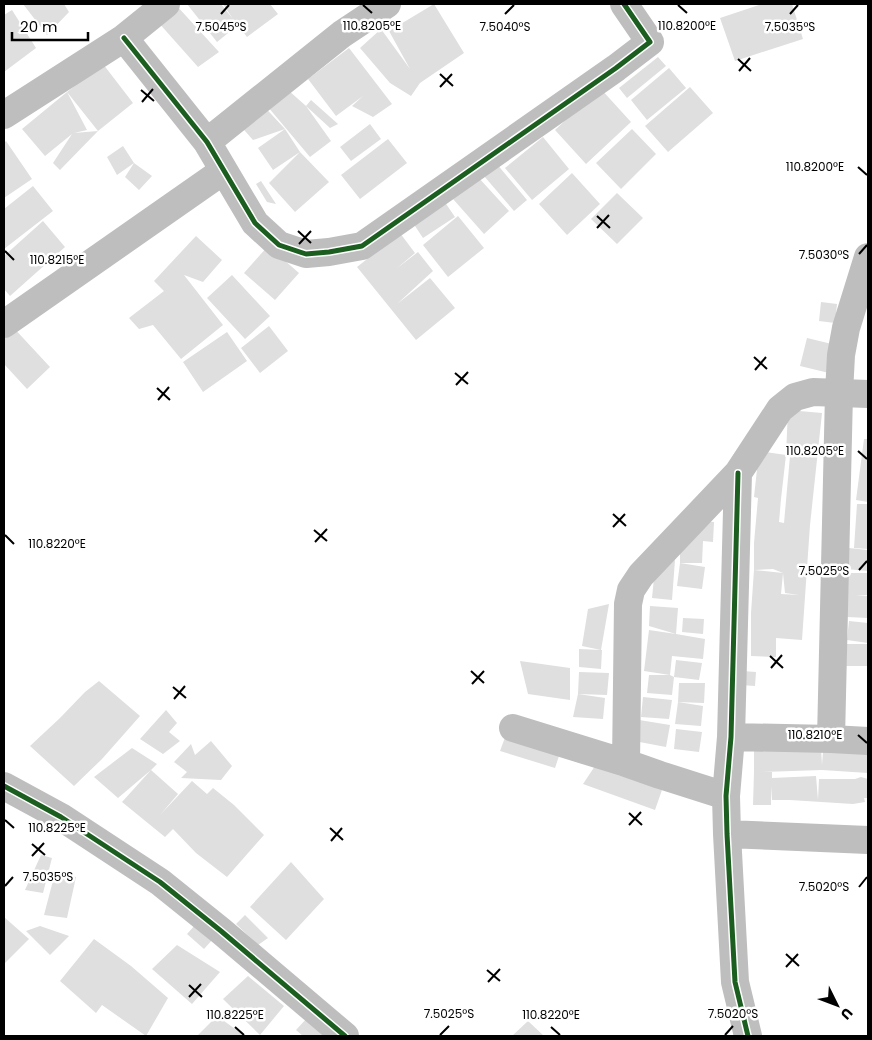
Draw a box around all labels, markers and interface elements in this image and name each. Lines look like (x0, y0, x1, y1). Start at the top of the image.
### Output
scale bar (12, 10, 89, 42)
text: 20 m (20, 16, 58, 37)
text: 110.8205°E (343, 17, 401, 34)
text: 110.8200°E (658, 17, 716, 34)
text: 7.5045°S (195, 18, 247, 35)
text: 7.5040°S (479, 18, 531, 35)
text: 7.5035°S (765, 18, 815, 35)
text: 110.8200°E (786, 158, 844, 175)
text: 7.5030°S (799, 246, 849, 263)
text: 110.8215°E (30, 251, 84, 268)
text: 110.8205°E (786, 442, 844, 459)
text: 110.8220°E (28, 535, 86, 552)
text: 7.5025°S (799, 562, 849, 579)
text: 110.8210°E (788, 726, 842, 743)
text: 110.8225°E (28, 819, 86, 836)
text: 7.5035°S (23, 868, 73, 885)
text: 7.5020°S (799, 878, 849, 895)
north arrow (812, 980, 862, 1030)
text: U (836, 1003, 857, 1024)
text: 7.5025°S (424, 1005, 474, 1022)
text: 7.5020°S (708, 1005, 758, 1022)
text: 110.8225°E (206, 1006, 264, 1023)
text: 110.8220°E (522, 1006, 580, 1023)

